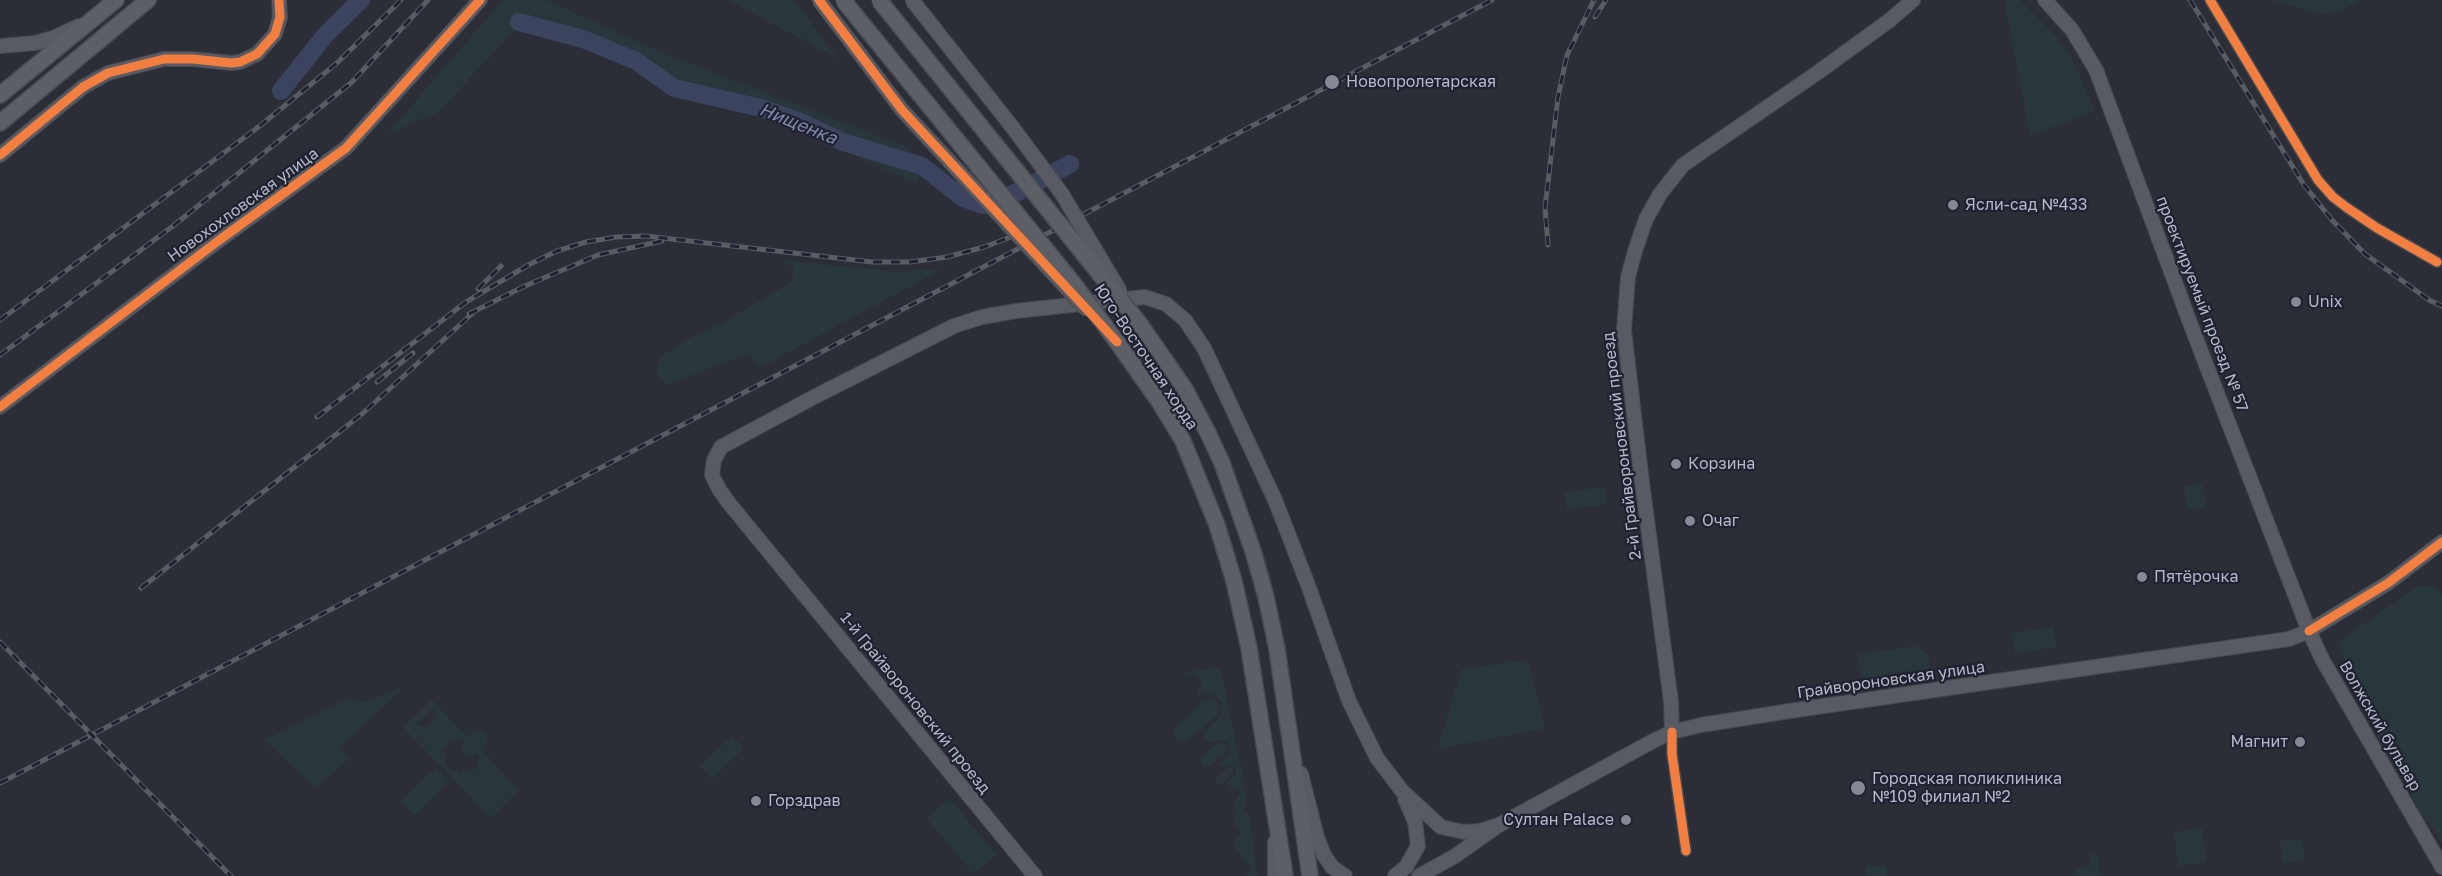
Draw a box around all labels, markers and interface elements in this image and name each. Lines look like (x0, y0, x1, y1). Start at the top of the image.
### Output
place label: Новопролетарская (1346, 72, 1496, 92)
marker: Новопролетарская (1323, 73, 1341, 91)
water label: Нищенка (756, 99, 840, 149)
street label: Новохохловская улица (164, 144, 322, 266)
street label: проектируемый проезд № 57 (2152, 194, 2252, 414)
place label: Ясли-сад №433 (1965, 195, 2087, 215)
marker: Ясли-сад №433 (1946, 198, 1960, 212)
street label: Юго-Восточная хорда (1090, 280, 1202, 434)
place label: Unix (2308, 292, 2343, 312)
marker: Unix (2289, 295, 2303, 309)
street label: 2-й Грайвороновский проезд (1599, 331, 1645, 561)
place label: Корзина (1688, 454, 1755, 474)
marker: Корзина (1669, 457, 1683, 471)
place label: Очаг (1702, 511, 1739, 531)
marker: Очаг (1683, 514, 1697, 528)
place label: Пятёрочка (2154, 567, 2238, 587)
marker: Пятёрочка (2135, 570, 2149, 584)
street label: 1-й Грайвороновский проезд (836, 608, 994, 798)
street label: Грайвороновская улица (1796, 657, 1986, 703)
street label: Волжский бульвар (2335, 658, 2425, 794)
place label: Магнит (2230, 732, 2288, 752)
marker: Магнит (2293, 735, 2307, 749)
place label: Городская поликлиника №109 филиал №2 (1872, 769, 2062, 807)
marker: Городская поликлиника №109 филиал №2 (1849, 779, 1867, 797)
place label: Горздрав (768, 791, 841, 811)
marker: Горздрав (749, 794, 763, 808)
place label: Султан Palace (1503, 810, 1614, 830)
marker: Султан Palace (1619, 813, 1633, 827)

